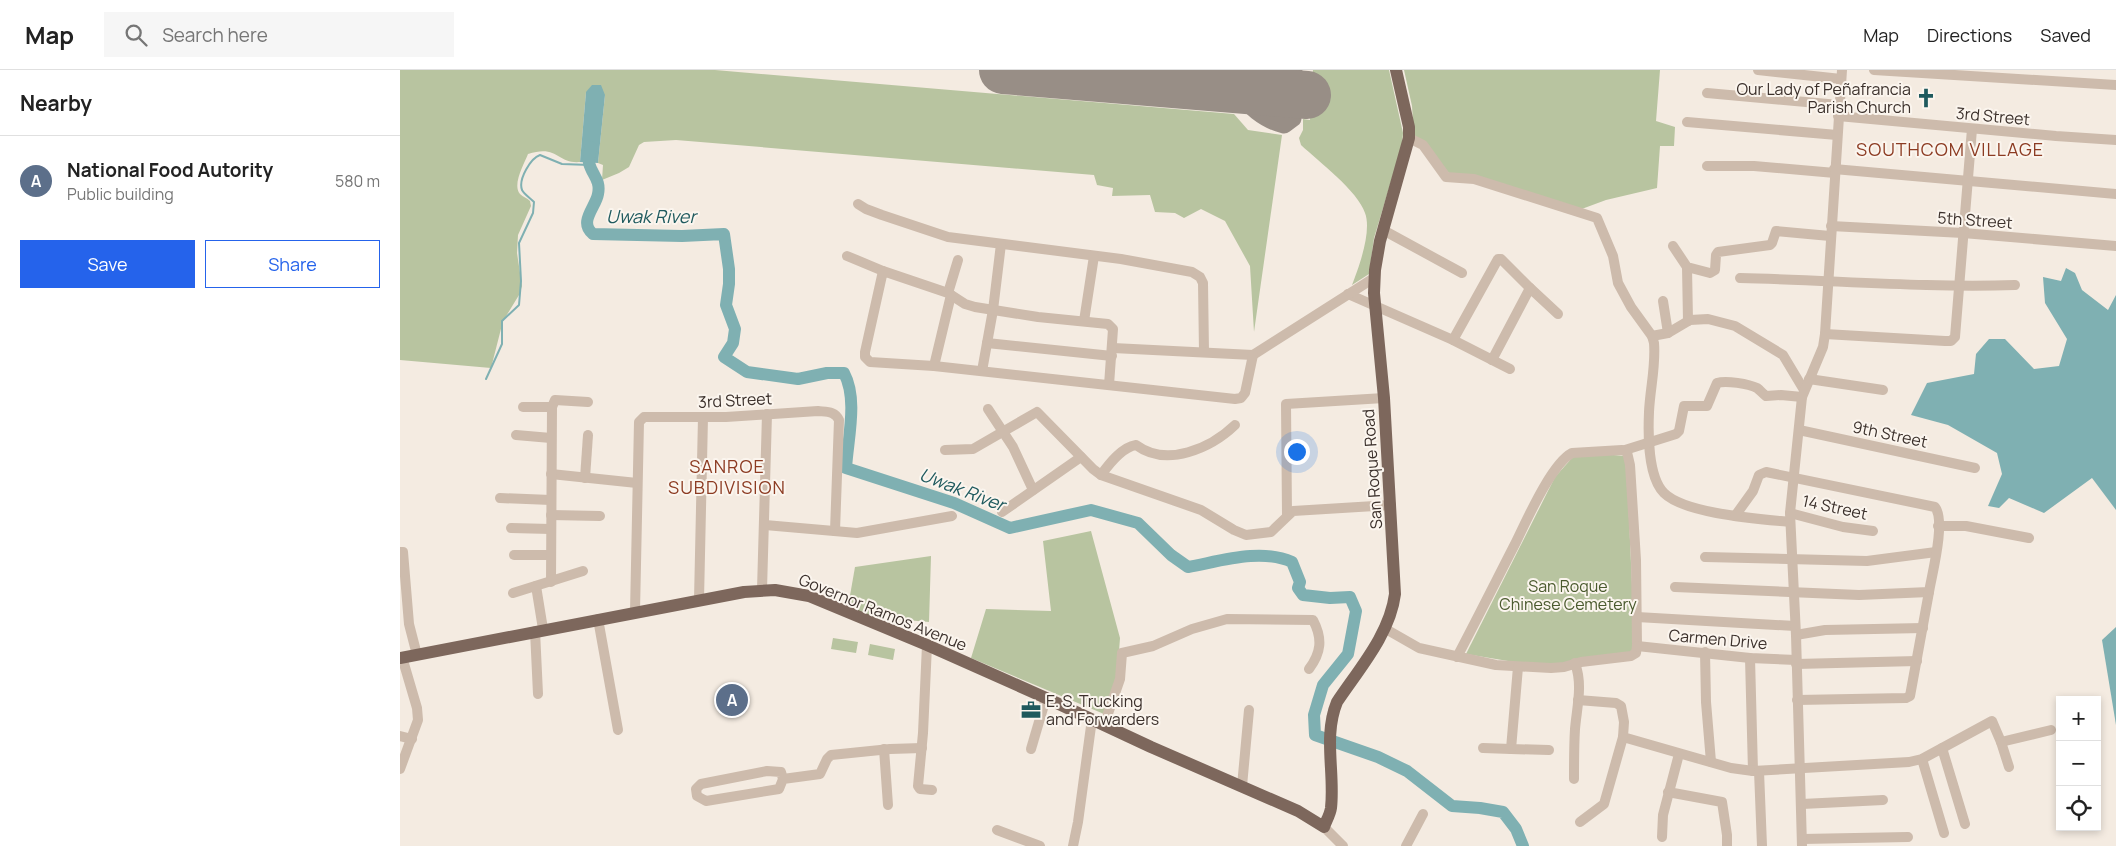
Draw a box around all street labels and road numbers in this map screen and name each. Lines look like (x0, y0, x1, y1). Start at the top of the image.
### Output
street label: 3rd Street (1955, 102, 2031, 130)
street label: 5th Street (1937, 206, 2013, 234)
street label: 3rd Street (697, 387, 773, 413)
street label: San Roque Road (1357, 408, 1387, 530)
street label: 9th Street (1851, 415, 1929, 453)
street label: 14 Street (1800, 489, 1870, 525)
street label: Governor Ramos Avenue (796, 568, 970, 656)
street label: Carmen Drive (1668, 624, 1768, 654)

